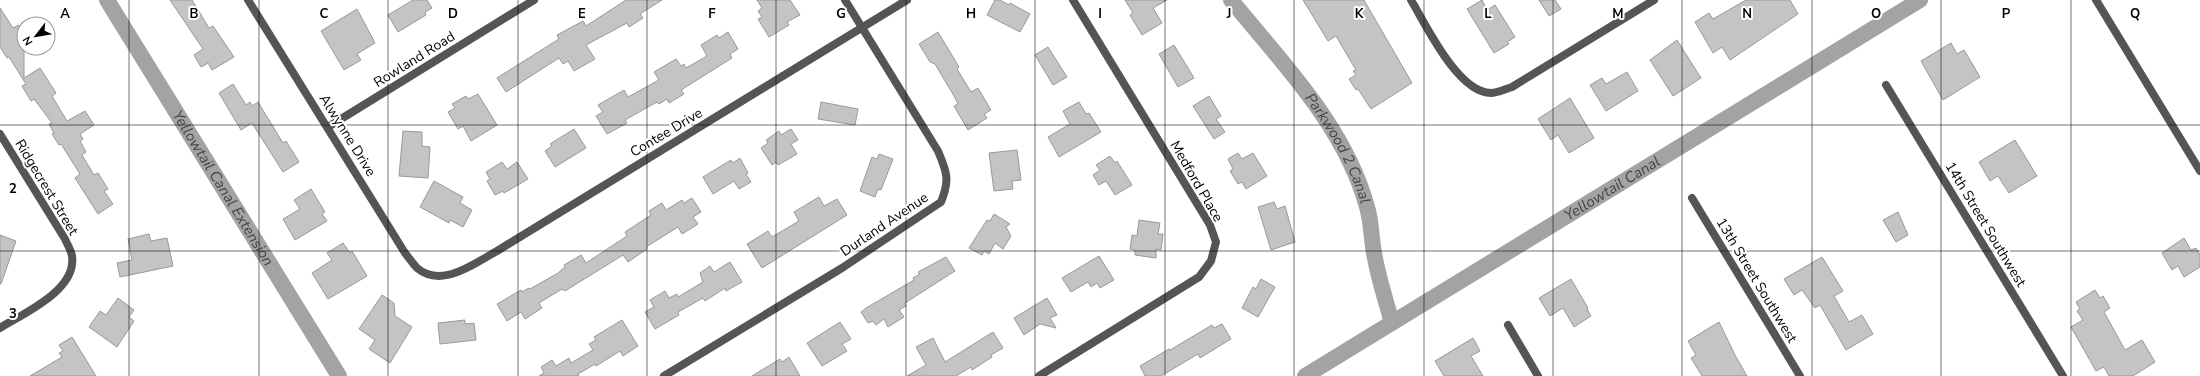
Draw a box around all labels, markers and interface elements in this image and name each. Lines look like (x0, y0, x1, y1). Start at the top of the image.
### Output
text: A (60, 5, 70, 23)
text: B (190, 5, 199, 23)
text: C (320, 5, 329, 23)
text: D (448, 5, 458, 23)
text: E (578, 5, 586, 23)
text: F (708, 5, 716, 23)
text: G (836, 5, 846, 23)
text: H (966, 5, 976, 23)
text: I (1098, 5, 1102, 23)
text: J (1226, 5, 1231, 23)
text: K (1355, 5, 1364, 23)
text: L (1484, 5, 1492, 23)
text: M (1612, 5, 1624, 23)
text: N (1742, 5, 1752, 23)
text: O (1871, 5, 1881, 23)
text: P (2002, 5, 2011, 23)
text: Q (2130, 5, 2140, 23)
north arrow (16, 16, 56, 56)
street label: Rowland Road (370, 27, 459, 92)
text: N (19, 34, 36, 48)
water label: Parkwood 2 Canal (1300, 89, 1375, 206)
street label: Alwynne Drive (315, 91, 380, 180)
street label: Contee Drive (627, 103, 706, 161)
water label: Yellowtail Canal Extension (168, 107, 279, 270)
street label: Ridgecrest Street (10, 136, 83, 239)
street label: Medford Place (1166, 137, 1227, 225)
water label: Yellowtail Canal (1560, 151, 1664, 225)
street label: 14th Street Southwest (1941, 158, 2031, 290)
text: 2 (9, 180, 17, 198)
street label: Durland Avenue (837, 188, 932, 261)
street label: 13th Street Southwest (1712, 214, 1802, 346)
text: 3 (9, 305, 17, 323)

